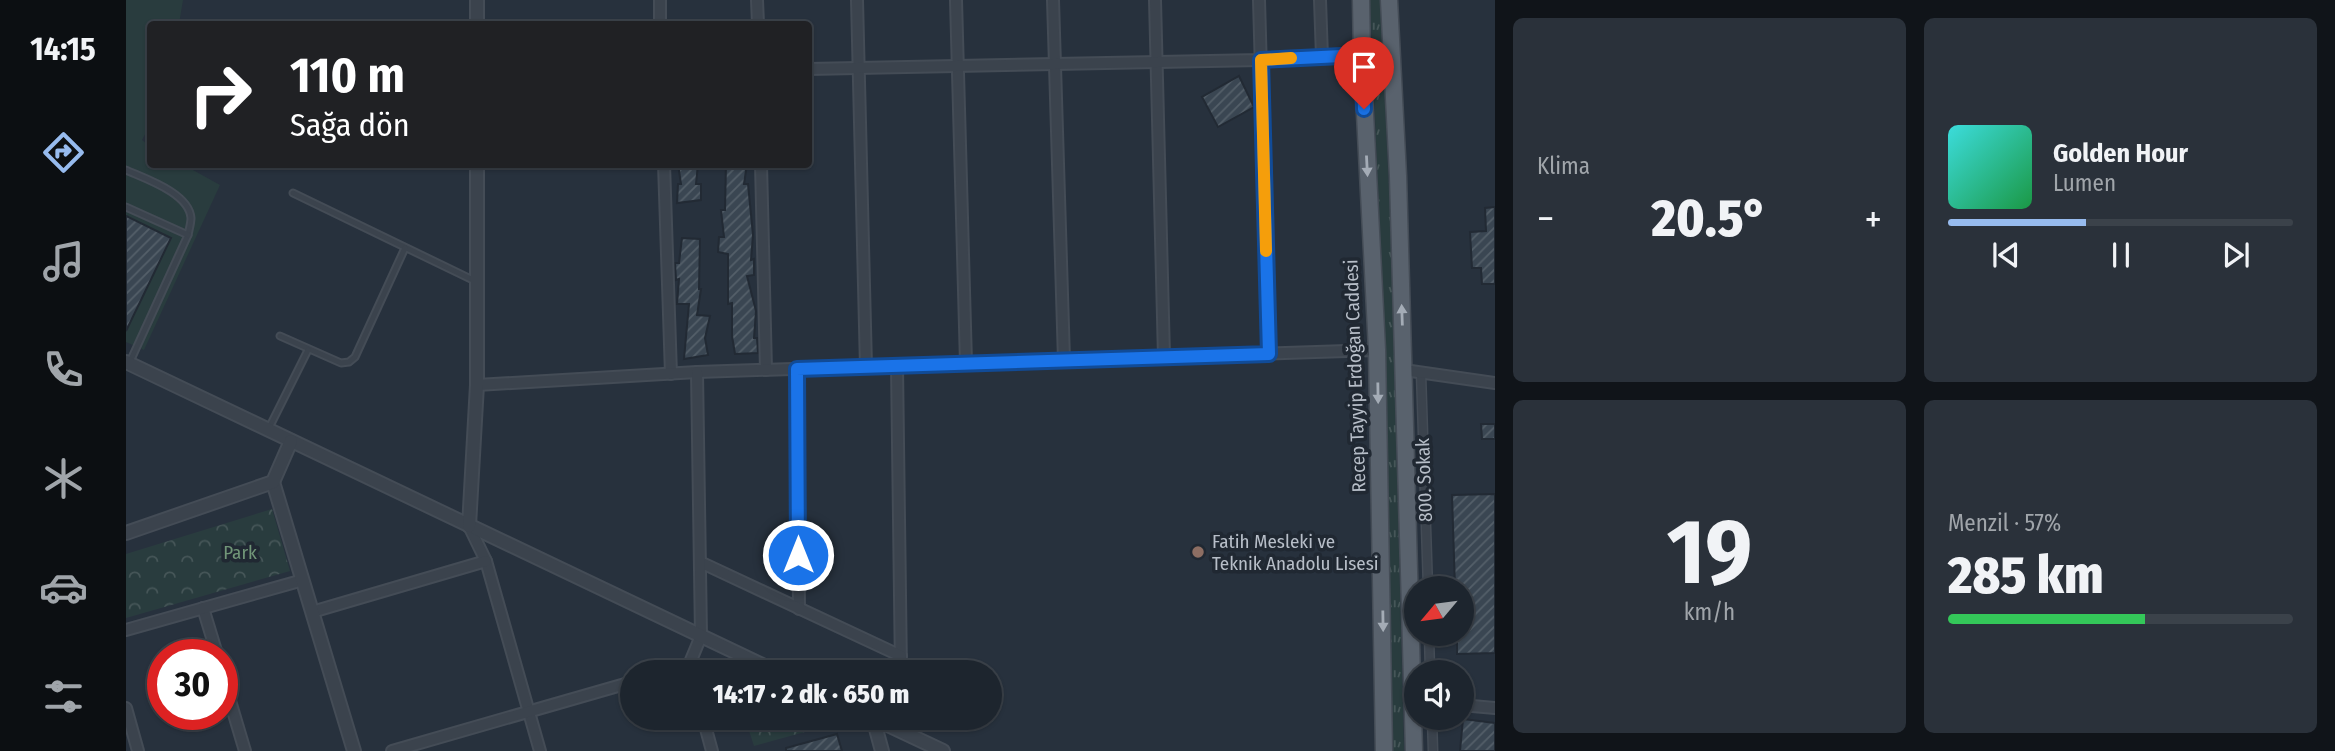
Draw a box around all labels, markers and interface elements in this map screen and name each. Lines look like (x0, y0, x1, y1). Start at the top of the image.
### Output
text: 14:15 (30, 30, 96, 68)
pin (1334, 37, 1394, 109)
text: 110 m (290, 46, 405, 105)
icon: arrive (1345, 48, 1383, 86)
icon: right (175, 49, 266, 140)
text: Sağa dön (290, 106, 410, 144)
icon: directions (39, 128, 88, 177)
text: Golden Hour (2053, 138, 2188, 169)
text: Klima (1537, 152, 1590, 180)
one-way arrow (1362, 155, 1373, 177)
text: Lumen (2053, 169, 2116, 197)
text: 20.5° (1652, 187, 1767, 250)
text: − (1537, 196, 1554, 242)
text: + (1865, 196, 1882, 242)
icon: previous (1987, 236, 2025, 274)
icon: pause (2102, 236, 2140, 274)
icon: next (2217, 236, 2255, 274)
icon: music (39, 237, 88, 286)
street label: Recep Tayyip Erdoğan Caddesi (1339, 259, 1371, 493)
one-way arrow (1396, 304, 1407, 326)
icon: phone (39, 345, 88, 394)
one-way arrow (1372, 383, 1383, 405)
street label: 800. Sokak (1411, 438, 1437, 522)
icon: climate (39, 454, 88, 503)
text: 19 (1667, 498, 1752, 607)
text: Menzil · 57% (1948, 509, 2061, 537)
position arrow (761, 518, 835, 592)
place label: Fatih Mesleki ve Teknik Anadolu Lisesi (1212, 530, 1379, 575)
park label: Park (223, 541, 257, 564)
marker: Fatih Mesleki ve Teknik Anadolu Lisesi (1190, 544, 1206, 560)
text: 285 km (1948, 544, 2104, 607)
icon: car (39, 563, 88, 612)
north arrow (1404, 576, 1474, 646)
map controls (1404, 576, 1474, 730)
text: km/h (1684, 598, 1735, 626)
one-way arrow (1377, 610, 1388, 632)
speed limit sign: 30 (147, 639, 238, 730)
button: sound (1404, 660, 1474, 730)
icon: filters (39, 672, 88, 721)
text: 14:17 · 2 dk · 650 m (713, 679, 909, 710)

